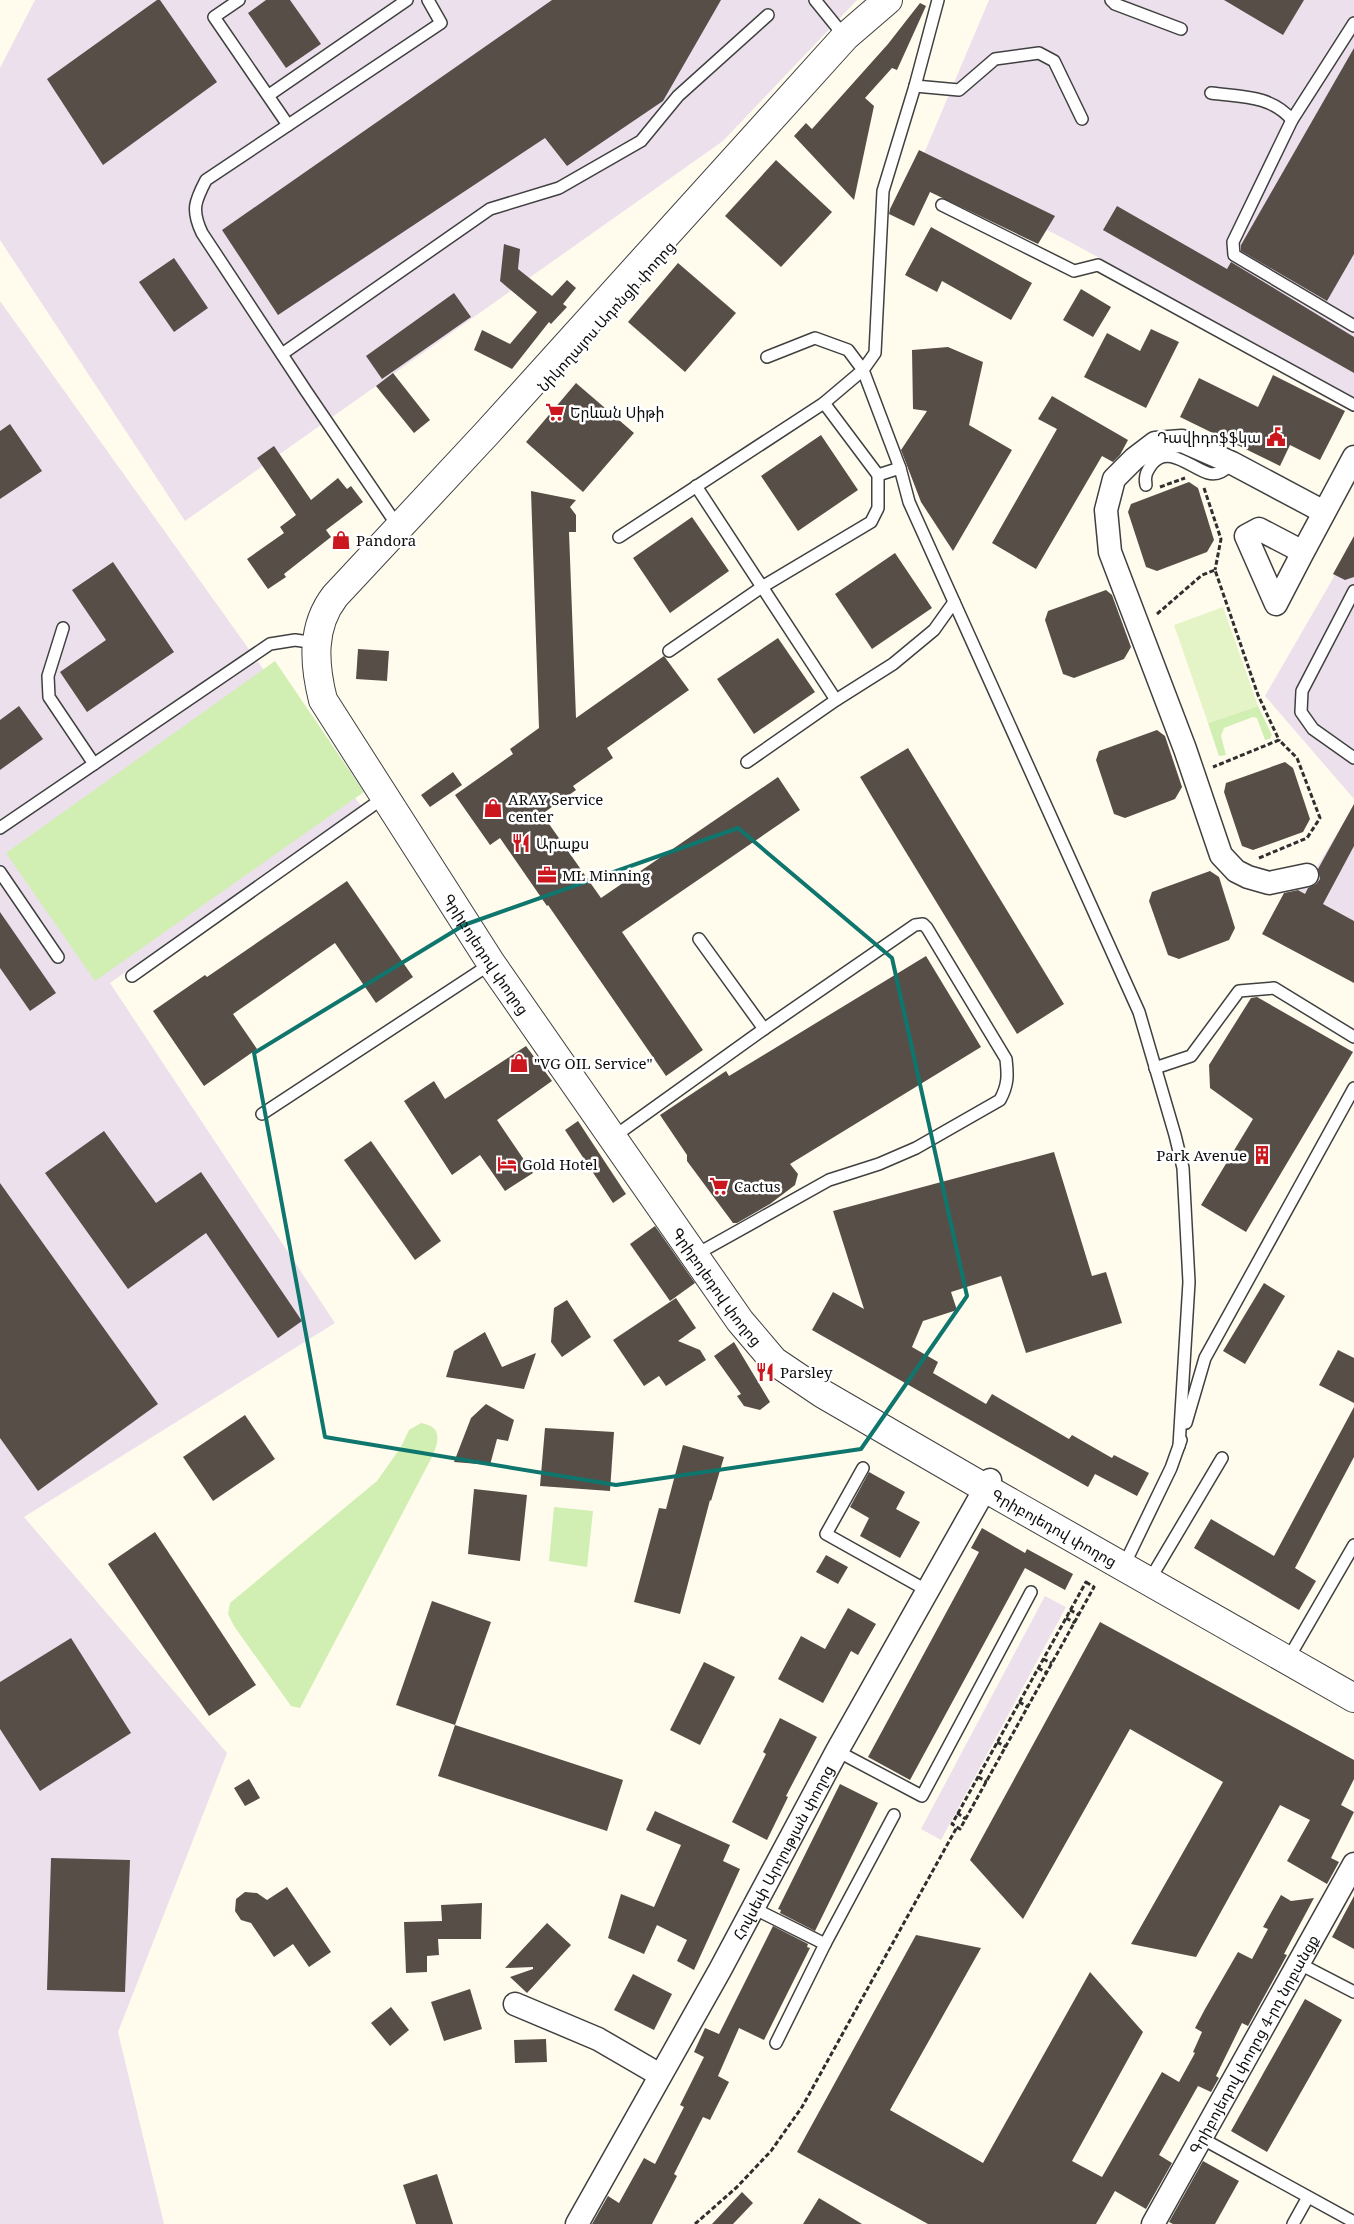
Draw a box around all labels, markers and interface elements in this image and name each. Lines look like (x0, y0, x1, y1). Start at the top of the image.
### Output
street label: Նիկողայոս Ադոնցի փողոց (533, 236, 679, 396)
supermarket icon: Երևան Սիթի (544, 401, 566, 423)
place label: Երևան Սիթի (570, 402, 664, 422)
public building icon: Դավիդոֆֆկա (1265, 426, 1287, 448)
place label: Դավիդոֆֆկա (1157, 427, 1261, 447)
shop icon: Pandora (330, 529, 352, 551)
place label: Pandora (356, 530, 416, 550)
place label: ARAY Service center (508, 789, 603, 826)
shop icon: ARAY Service center (482, 797, 504, 819)
restaurant icon: Արաքս (510, 832, 532, 854)
place label: Արաքս (536, 833, 589, 853)
office icon: ML Minning (536, 864, 558, 886)
place label: ML Minning (562, 865, 650, 885)
street label: Գրիբոյեդով փողոց (439, 890, 534, 1018)
shop icon: "VG OIL Service" (508, 1052, 530, 1074)
place label: "VG OIL Service" (534, 1053, 653, 1073)
building icon: Park Avenue (1251, 1144, 1273, 1166)
place label: Park Avenue (1156, 1145, 1247, 1165)
hotel icon: Gold Hotel (496, 1153, 518, 1175)
place label: Gold Hotel (522, 1154, 598, 1174)
supermarket icon: Cactus (708, 1175, 730, 1197)
place label: Cactus (734, 1176, 781, 1196)
street label: Գրիբոյեդով փողոց (668, 1223, 767, 1350)
restaurant icon: Parsley (754, 1361, 776, 1383)
place label: Parsley (780, 1362, 833, 1382)
street label: Գրիբոյեդով փողոց (988, 1484, 1121, 1571)
street label: Հովսեփ Արղության փողոց (728, 1761, 838, 1943)
street label: Գրիբոյեդով փողոց 4-րդ նրբանցք (1184, 1931, 1323, 2157)

